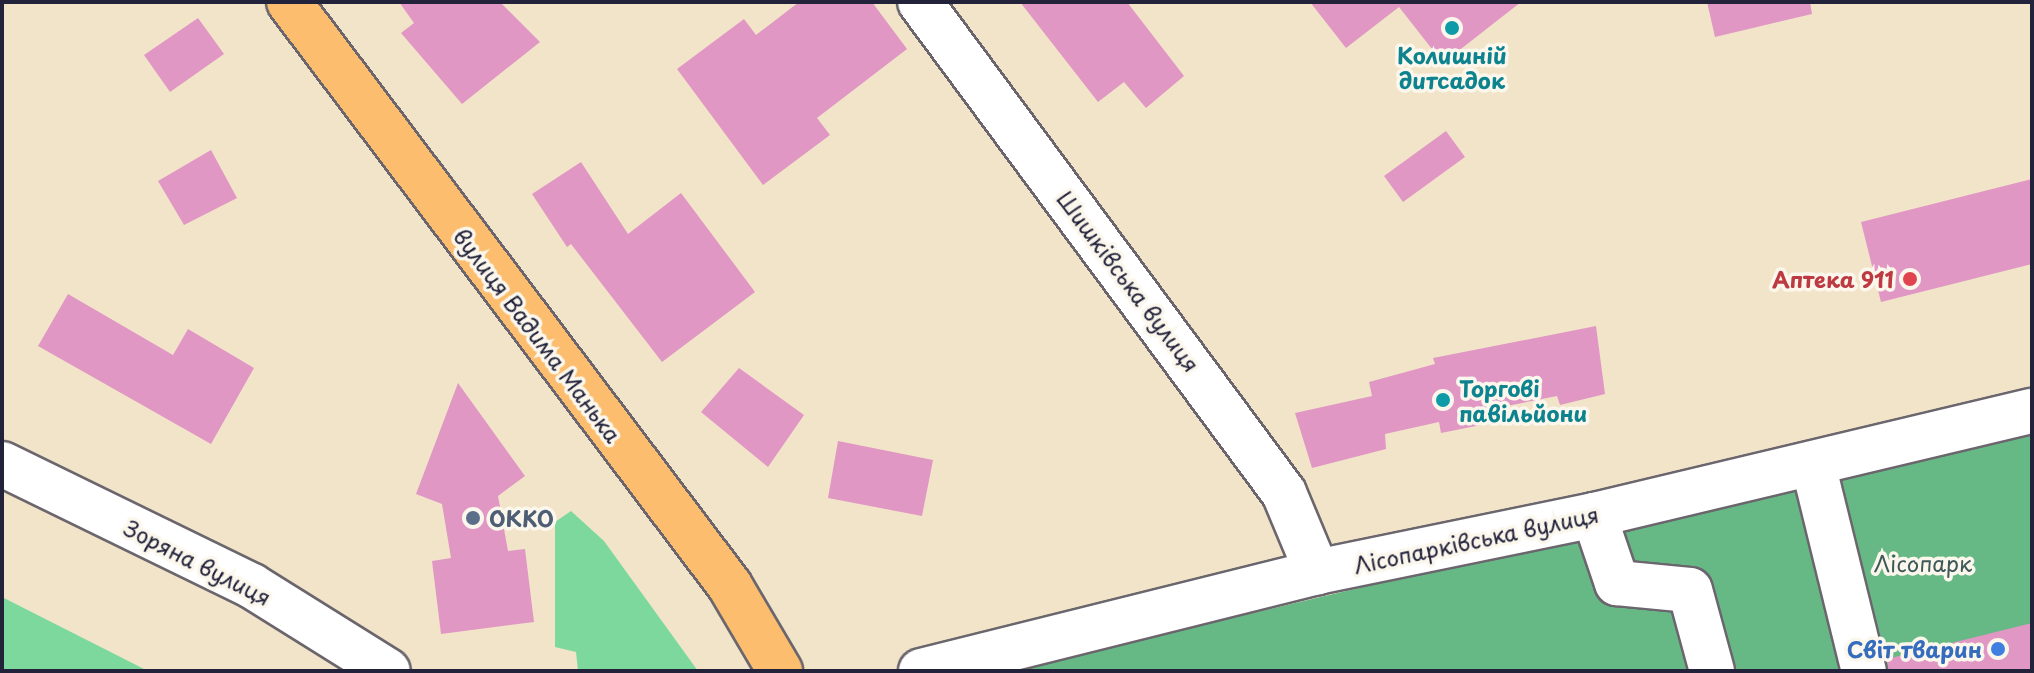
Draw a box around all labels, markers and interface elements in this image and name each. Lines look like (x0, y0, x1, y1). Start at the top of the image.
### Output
marker: Колишній дитсадок (1443, 19, 1461, 37)
place label: Колишній дитсадок (1397, 41, 1507, 92)
street label: Шишківська вулиця (1052, 185, 1206, 377)
street label: вулиця Вадима Манька (448, 222, 628, 448)
place label: Аптека 911 (1771, 266, 1894, 292)
marker: Аптека 911 (1901, 270, 1919, 288)
place label: Торгові павільйони (1459, 374, 1587, 426)
marker: Торгові павільйони (1434, 391, 1452, 409)
street label: Лісопарківська вулиця (1351, 500, 1601, 578)
place label: ОККО (489, 505, 554, 531)
marker: ОККО (464, 509, 482, 527)
street label: Зоряна вулиця (120, 513, 276, 611)
park label: Лісопарк (1874, 550, 1972, 576)
place label: Світ тварин (1847, 636, 1982, 662)
marker: Світ тварин (1989, 640, 2007, 658)

